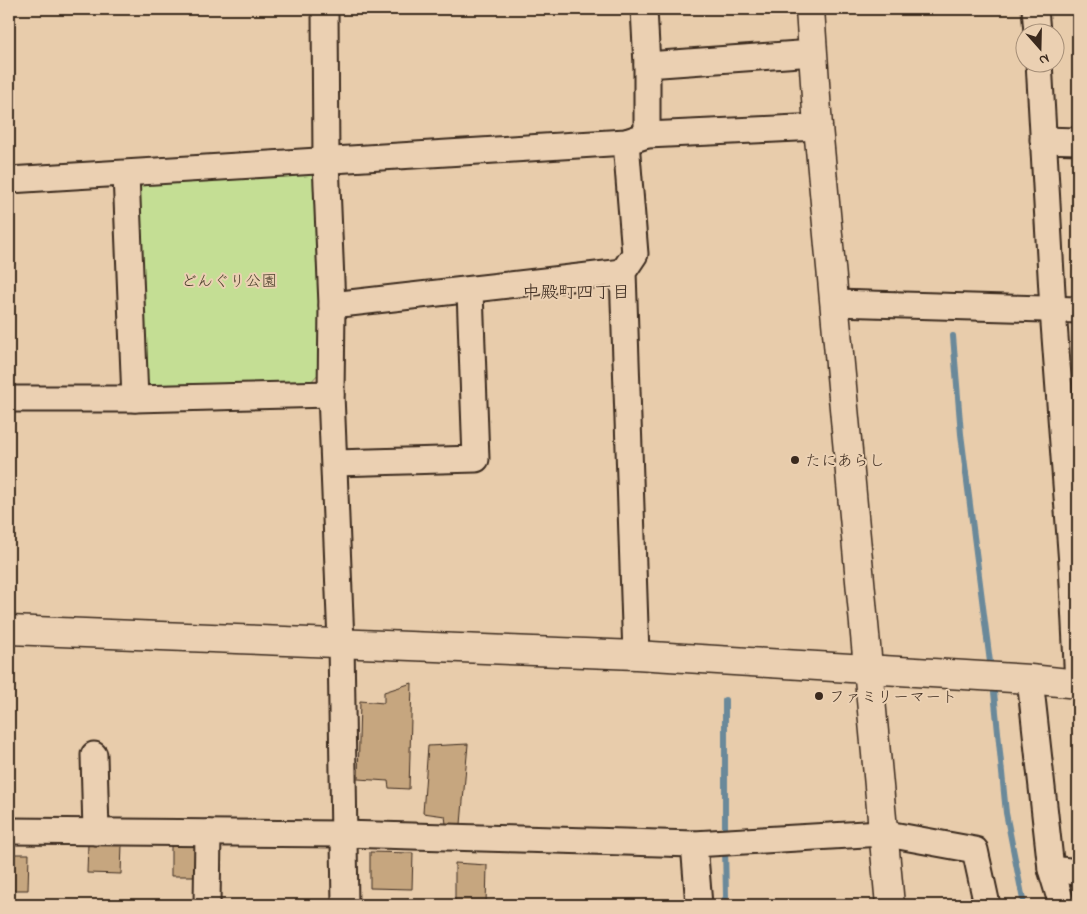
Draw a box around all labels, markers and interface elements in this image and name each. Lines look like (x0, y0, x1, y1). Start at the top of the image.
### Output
north arrow (1014, 22, 1064, 72)
text: N (1036, 47, 1052, 70)
park label: どんぐり公園 (181, 270, 277, 294)
district label: 中殿町四丁目 (522, 281, 630, 307)
place label: たにあらし (805, 450, 885, 474)
marker: たにあらし (789, 454, 801, 466)
place label: ファミリーマート (829, 686, 957, 710)
marker: ファミリーマート (813, 690, 825, 702)

